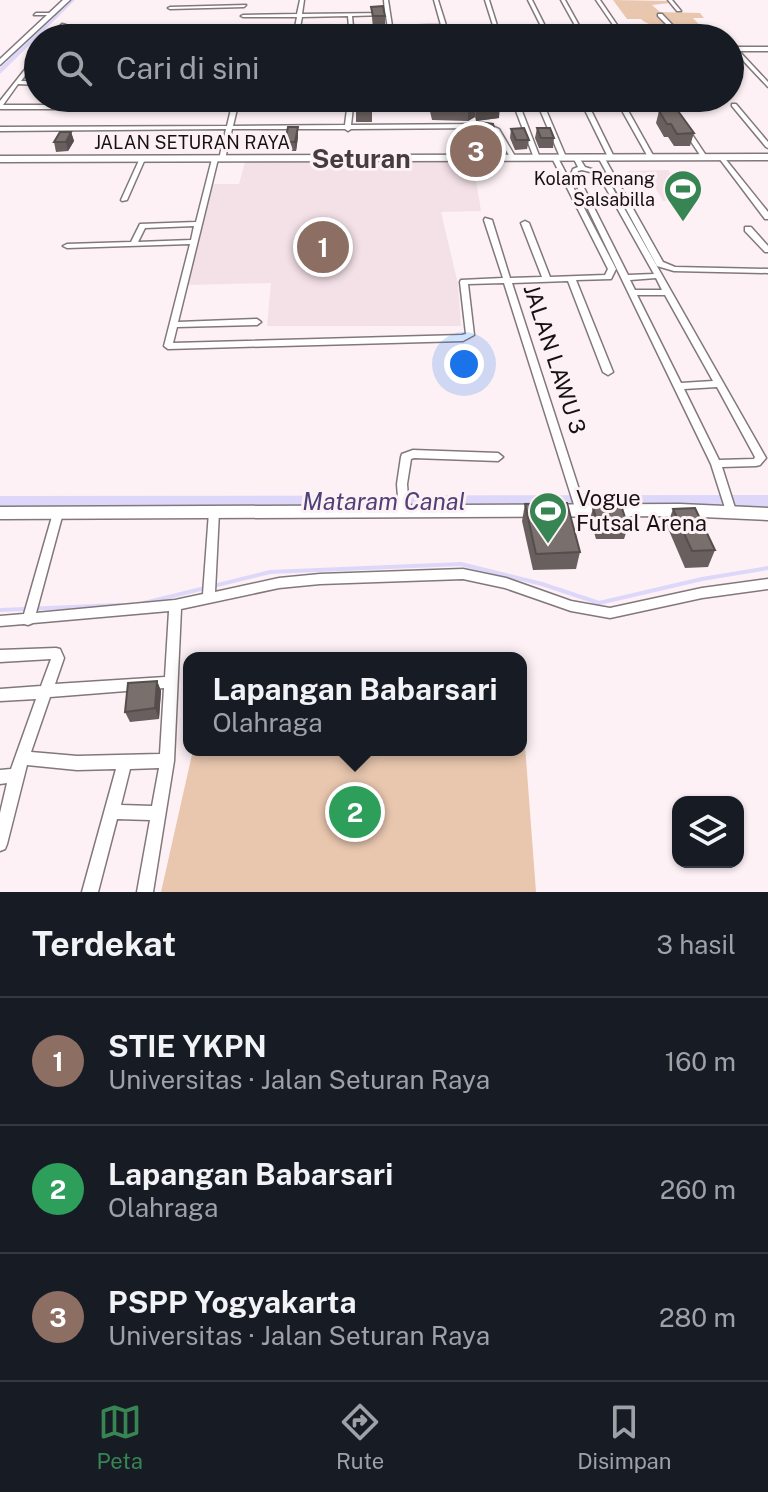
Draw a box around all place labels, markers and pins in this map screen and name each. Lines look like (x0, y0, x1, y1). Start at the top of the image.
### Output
pin: 3 (450, 121, 502, 181)
place label: Kolam Renang Salsabilla (534, 168, 655, 210)
sports icon: Kolam Renang Salsabilla (662, 168, 704, 223)
pin: 1 (297, 217, 349, 277)
place label: Vogue Futsal Arena (576, 485, 707, 536)
sports icon: Vogue Futsal Arena (527, 490, 569, 545)
pin: 2 (329, 782, 381, 842)

